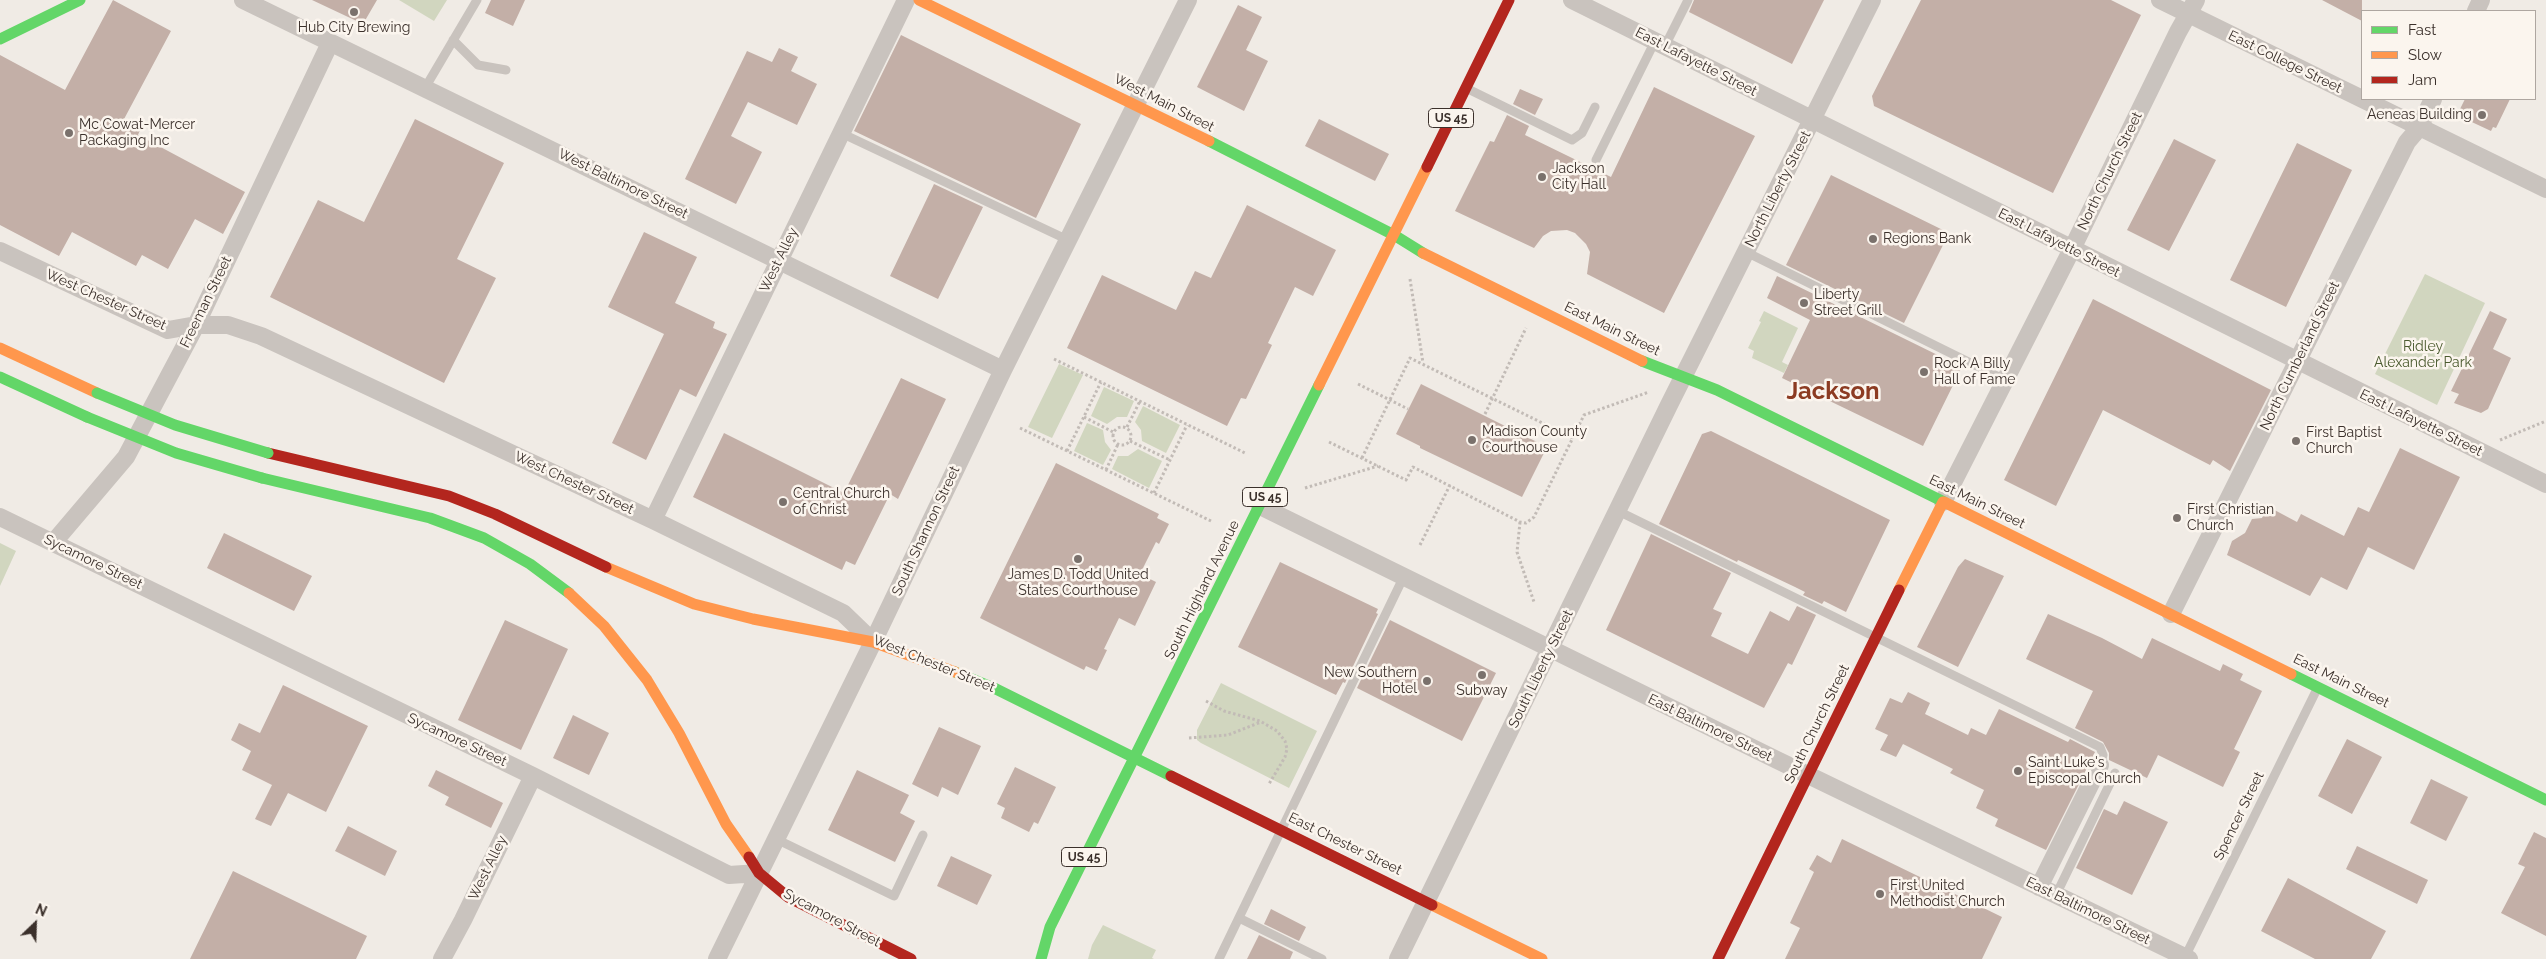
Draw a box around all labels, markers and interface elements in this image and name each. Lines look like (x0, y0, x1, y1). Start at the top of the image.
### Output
marker: Hub City Brewing (348, 6, 360, 18)
legend (2361, 10, 2536, 100)
place label: Hub City Brewing (298, 20, 410, 36)
text: Fast (2408, 21, 2436, 39)
street label: East Lafayette Street (1632, 24, 1760, 100)
street label: East College Street (2226, 27, 2344, 97)
text: Slow (2408, 46, 2442, 64)
street label: West Main Street (1111, 70, 1217, 136)
text: Jam (2408, 71, 2437, 89)
place label: Aeneas Building (2367, 107, 2472, 123)
road number: US 45 (1428, 109, 1474, 128)
street label: North Church Street (2074, 109, 2146, 233)
marker: Aeneas Building (2476, 109, 2488, 121)
place label: Mc Cowat-Mercer Packaging Inc (79, 117, 195, 150)
marker: Mc Cowat-Mercer Packaging Inc (63, 127, 75, 139)
street label: North Liberty Street (1741, 128, 1815, 250)
street label: West Baltimore Street (556, 145, 690, 223)
place label: Jackson City Hall (1552, 161, 1606, 193)
marker: Jackson City Hall (1536, 171, 1548, 183)
street label: East Lafayette Street (1995, 205, 2123, 281)
street label: West Alley (756, 225, 802, 295)
place label: Regions Bank (1883, 231, 1971, 247)
marker: Regions Bank (1867, 233, 1879, 245)
street label: Freeman Street (177, 253, 235, 351)
street label: West Chester Street (43, 266, 169, 334)
street label: North Cumberland Street (2257, 279, 2343, 433)
place label: Liberty Street Grill (1814, 287, 1882, 320)
marker: Liberty Street Grill (1798, 297, 1810, 309)
street label: East Main Street (1561, 299, 1663, 359)
park label: Ridley Alexander Park (2374, 339, 2472, 372)
place label: Rock A Billy Hall of Fame (1934, 356, 2016, 388)
marker: Rock A Billy Hall of Fame (1918, 366, 1930, 378)
district label: Jackson (1786, 378, 1880, 406)
street label: East Lafayette Street (2357, 386, 2485, 460)
place label: Madison County Courthouse (1482, 424, 1587, 457)
place label: First Baptist Church (2306, 425, 2382, 458)
marker: Madison County Courthouse (1466, 434, 1478, 446)
marker: First Baptist Church (2290, 435, 2302, 447)
street label: West Chester Street (512, 448, 636, 518)
street label: South Shannon Street (889, 464, 963, 598)
street label: East Main Street (1926, 472, 2028, 532)
place label: Central Church of Christ (793, 486, 890, 518)
road number: US 45 (1242, 488, 1288, 507)
marker: Central Church of Christ (777, 496, 789, 508)
place label: First Christian Church (2187, 502, 2274, 534)
marker: First Christian Church (2171, 512, 2183, 524)
street label: South Highland Avenue (1161, 518, 1243, 662)
street label: Sycamore Street (41, 531, 145, 593)
marker: James D. Todd United States Courthouse (1072, 553, 1084, 565)
place label: James D. Todd United States Courthouse (1007, 567, 1149, 600)
street label: South Liberty Street (1505, 607, 1577, 731)
street label: West Chester Street (871, 632, 997, 696)
street label: East Main Street (2290, 651, 2392, 711)
street label: South Church Street (1781, 662, 1853, 786)
place label: New Southern Hotel (1324, 665, 1417, 698)
marker: Subway (1476, 669, 1488, 681)
marker: New Southern Hotel (1421, 675, 1433, 687)
place label: Subway (1456, 683, 1508, 699)
street label: East Baltimore Street (1645, 691, 1775, 765)
street label: Sycamore Street (405, 710, 509, 770)
place label: Saint Luke's Episcopal Church (2028, 755, 2141, 788)
marker: Saint Luke's Episcopal Church (2012, 765, 2024, 777)
street label: Spencer Street (2210, 769, 2268, 863)
street label: East Chester Street (1286, 809, 1404, 879)
street label: West Alley (465, 833, 511, 903)
road number: US 45 (1062, 848, 1106, 866)
street label: East Baltimore Street (2023, 874, 2153, 948)
place label: First United Methodist Church (1890, 878, 2005, 910)
street label: Sycamore Street (781, 885, 883, 951)
marker: First United Methodist Church (1874, 888, 1886, 900)
north arrow (10, 899, 60, 949)
text: N (33, 901, 49, 920)

